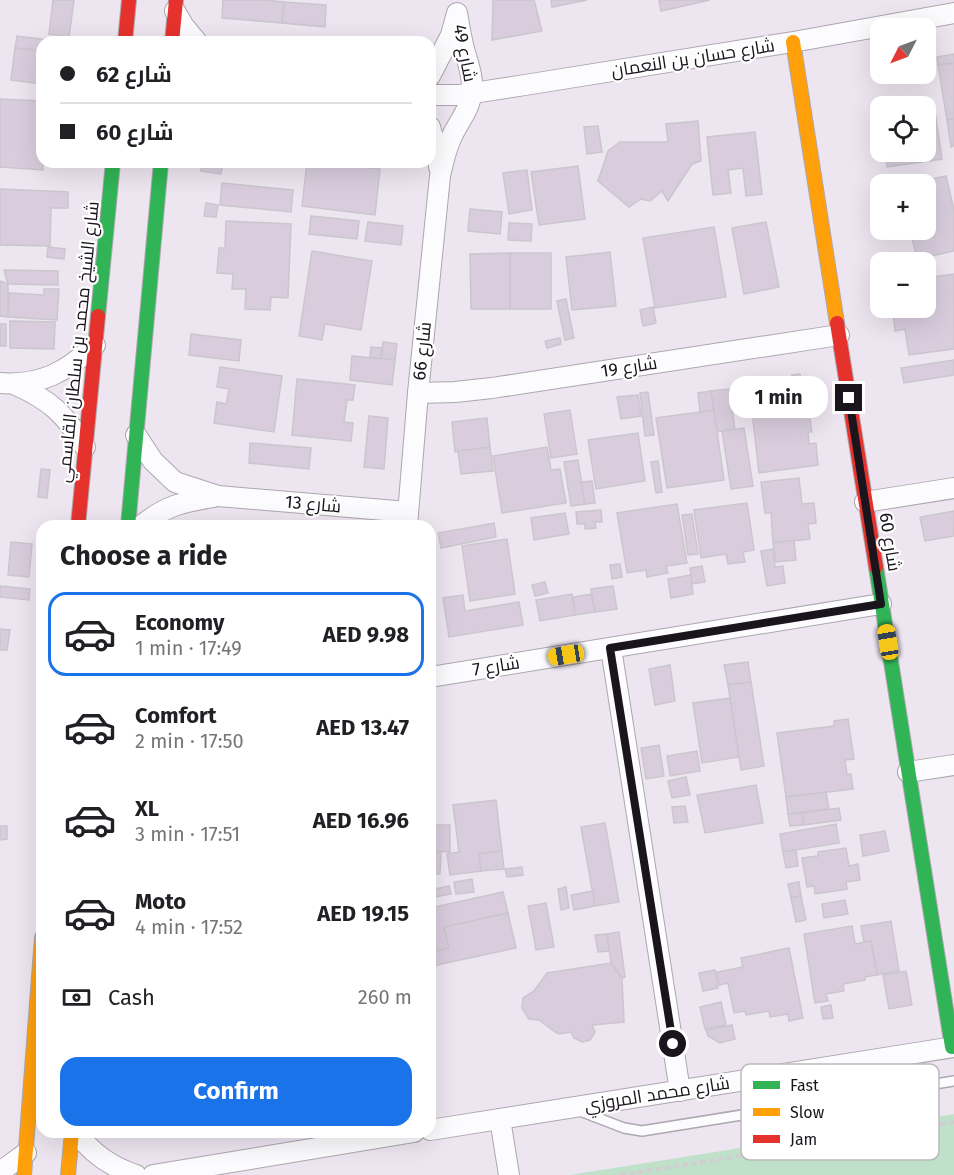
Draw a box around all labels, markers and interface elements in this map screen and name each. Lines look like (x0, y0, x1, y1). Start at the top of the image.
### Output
north arrow (870, 18, 936, 84)
map controls (870, 18, 936, 318)
street label: شارع 49 (448, 22, 481, 84)
street label: شارع حسان بن النعمان (610, 34, 777, 83)
text: شارع 62 (96, 61, 172, 88)
button: locate (870, 96, 936, 162)
text: شارع 60 (96, 119, 174, 146)
button: + (870, 174, 936, 240)
street label: شارع الشيخ محمد بن سلطان القاسمي (52, 200, 107, 484)
button: − (870, 252, 936, 318)
street label: شارع 66 (408, 321, 437, 382)
street label: شارع 19 (599, 352, 659, 383)
callout: 1 min (729, 377, 828, 419)
route end (835, 384, 862, 411)
text: 1 min (754, 385, 803, 409)
street label: شارع 13 (284, 491, 342, 518)
street label: شارع 60 (874, 511, 906, 573)
text: Choose a ride (60, 540, 227, 572)
icon: car (63, 607, 117, 661)
text: Economy (135, 609, 224, 636)
text: AED 9.98 (323, 621, 409, 648)
car (876, 623, 900, 661)
text: 1 min · 17:49 (135, 636, 242, 660)
car (547, 643, 585, 667)
street label: شارع 7 (471, 651, 521, 682)
icon: car (63, 700, 117, 754)
text: Comfort (135, 702, 216, 729)
text: AED 13.47 (316, 714, 409, 741)
text: 2 min · 17:50 (135, 729, 244, 753)
icon: car (63, 793, 117, 847)
text: XL (135, 795, 159, 822)
text: AED 16.96 (313, 807, 409, 834)
text: 3 min · 17:51 (135, 822, 240, 846)
icon: car (63, 886, 117, 940)
text: Moto (135, 888, 186, 915)
text: AED 19.15 (317, 900, 409, 927)
text: 4 min · 17:52 (135, 915, 243, 939)
icon: cash (60, 981, 93, 1014)
text: Cash (108, 984, 155, 1011)
text: 260 m (358, 985, 412, 1009)
route start (659, 1030, 686, 1057)
button: Confirm (60, 1057, 412, 1126)
legend (741, 1064, 939, 1160)
street label: شارع محمد المروزي (583, 1072, 732, 1119)
text: Fast (790, 1076, 819, 1095)
text: Slow (790, 1103, 825, 1122)
text: Jam (790, 1130, 817, 1149)

